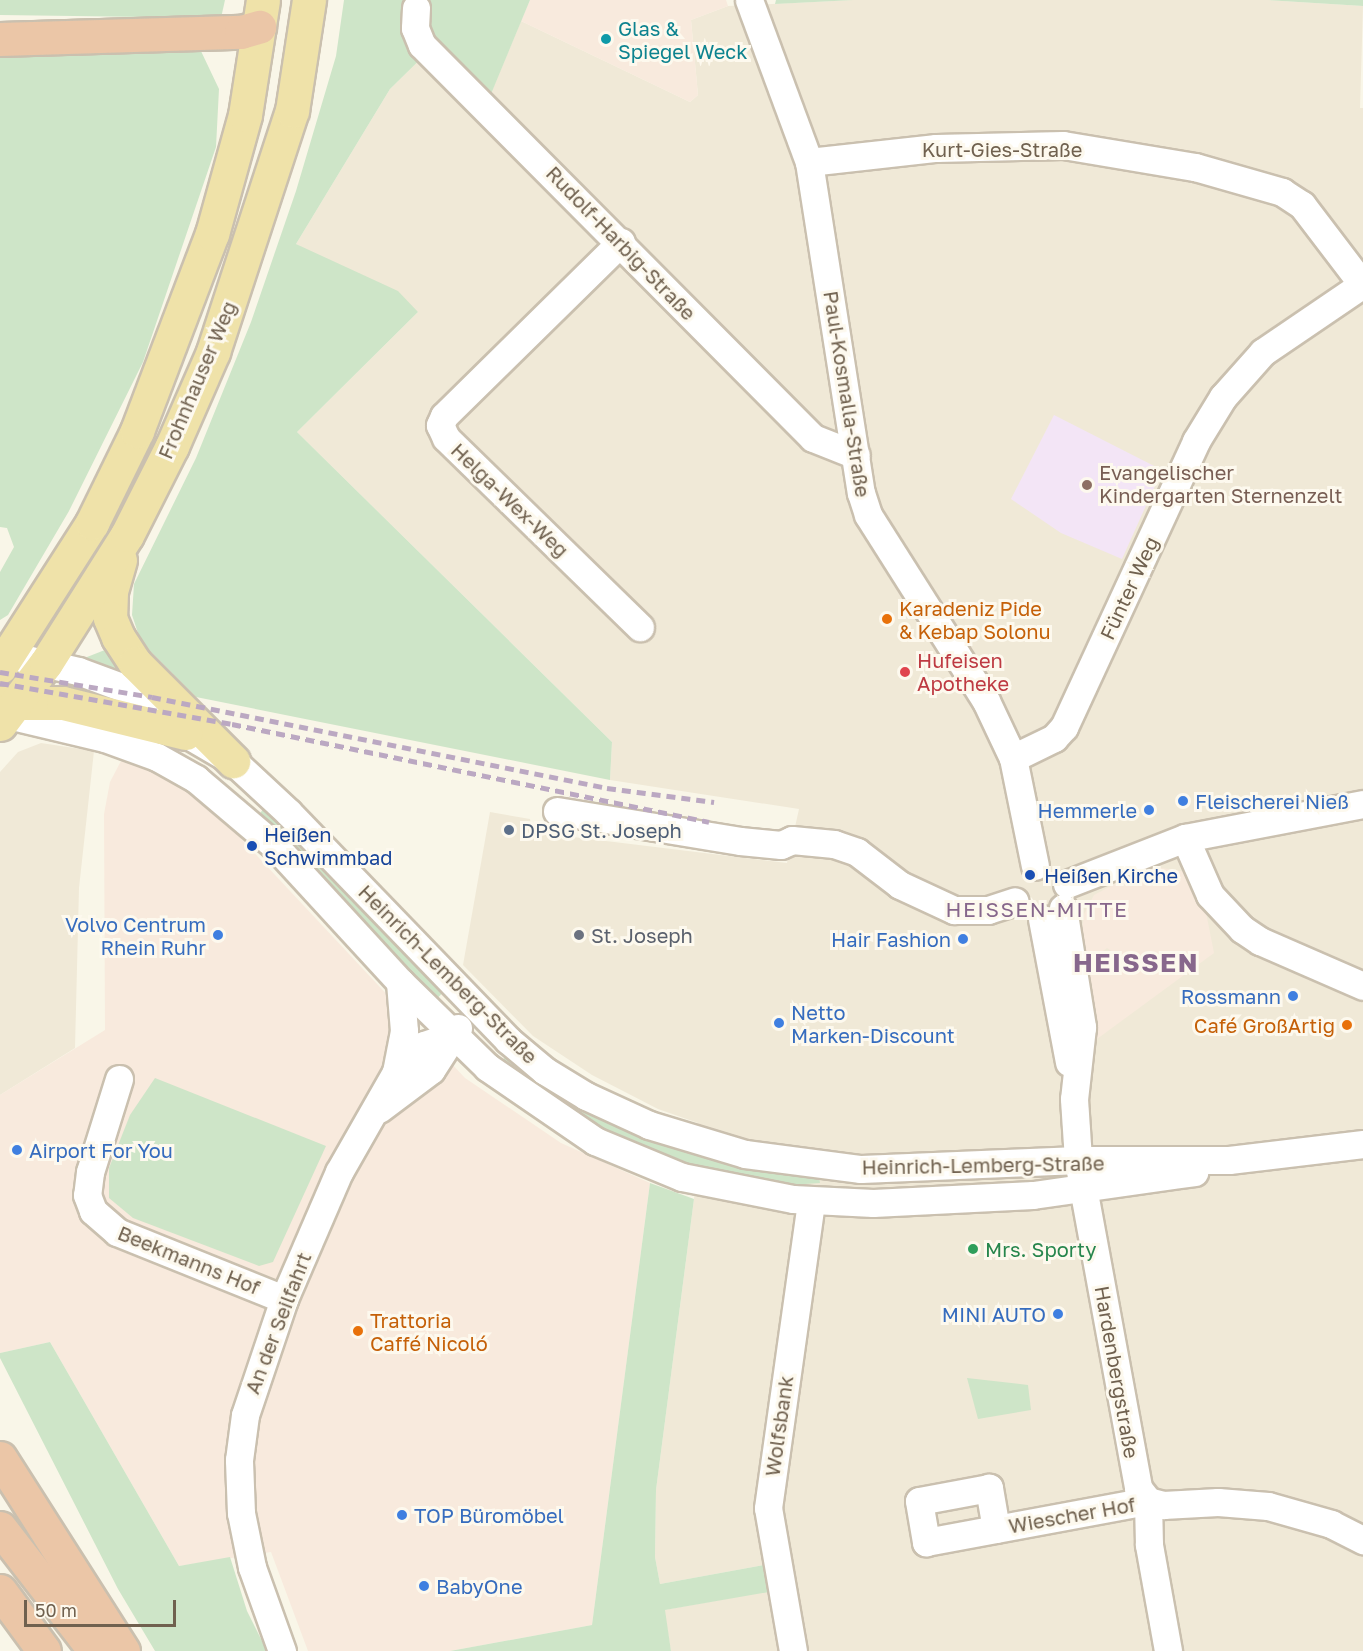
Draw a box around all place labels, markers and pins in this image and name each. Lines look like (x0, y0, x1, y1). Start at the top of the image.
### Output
place label: Glas & Spiegel Weck (618, 16, 748, 63)
marker: Glas & Spiegel Weck (599, 32, 613, 46)
place label: Evangelischer Kindergarten Sternenzelt (1099, 461, 1342, 508)
marker: Evangelischer Kindergarten Sternenzelt (1080, 478, 1094, 492)
place label: Karadeniz Pide & Kebap Solonu (899, 596, 1051, 643)
marker: Karadeniz Pide & Kebap Solonu (880, 612, 894, 626)
place label: Hufeisen Apotheke (917, 648, 1009, 695)
marker: Hufeisen Apotheke (898, 665, 912, 679)
place label: Fleischerei Nieß (1195, 789, 1349, 813)
marker: Fleischerei Nieß (1176, 794, 1190, 808)
place label: Hemmerle (1038, 798, 1137, 822)
marker: Hemmerle (1142, 803, 1156, 817)
place label: DPSG St. Joseph (521, 818, 682, 842)
place label: Heißen Schwimmbad (264, 822, 393, 869)
marker: DPSG St. Joseph (502, 823, 516, 837)
marker: Heißen Schwimmbad (245, 839, 259, 853)
place label: Heißen Kirche (1044, 863, 1178, 887)
marker: Heißen Kirche (1021, 866, 1039, 884)
place label: Volvo Centrum Rhein Ruhr (65, 912, 206, 959)
place label: St. Joseph (591, 923, 693, 947)
place label: Hair Fashion (831, 927, 951, 951)
marker: Volvo Centrum Rhein Ruhr (211, 928, 225, 942)
marker: St. Joseph (572, 928, 586, 942)
marker: Hair Fashion (956, 932, 970, 946)
place label: Rossmann (1181, 984, 1281, 1008)
marker: Rossmann (1286, 989, 1300, 1003)
place label: Netto Marken-Discount (791, 1000, 955, 1047)
place label: Café GroßArtig (1194, 1013, 1335, 1037)
marker: Netto Marken-Discount (772, 1016, 786, 1030)
marker: Café GroßArtig (1340, 1018, 1354, 1032)
place label: Airport For You (29, 1138, 173, 1162)
marker: Airport For You (10, 1143, 24, 1157)
place label: Mrs. Sporty (985, 1237, 1096, 1261)
marker: Mrs. Sporty (966, 1242, 980, 1256)
place label: MINI AUTO (942, 1302, 1046, 1326)
marker: MINI AUTO (1051, 1307, 1065, 1321)
place label: Trattoria Caffé Nicoló (370, 1308, 488, 1355)
marker: Trattoria Caffé Nicoló (351, 1324, 365, 1338)
place label: TOP Büromöbel (414, 1503, 564, 1527)
marker: TOP Büromöbel (395, 1508, 409, 1522)
place label: BabyOne (436, 1574, 522, 1598)
marker: BabyOne (417, 1579, 431, 1593)

